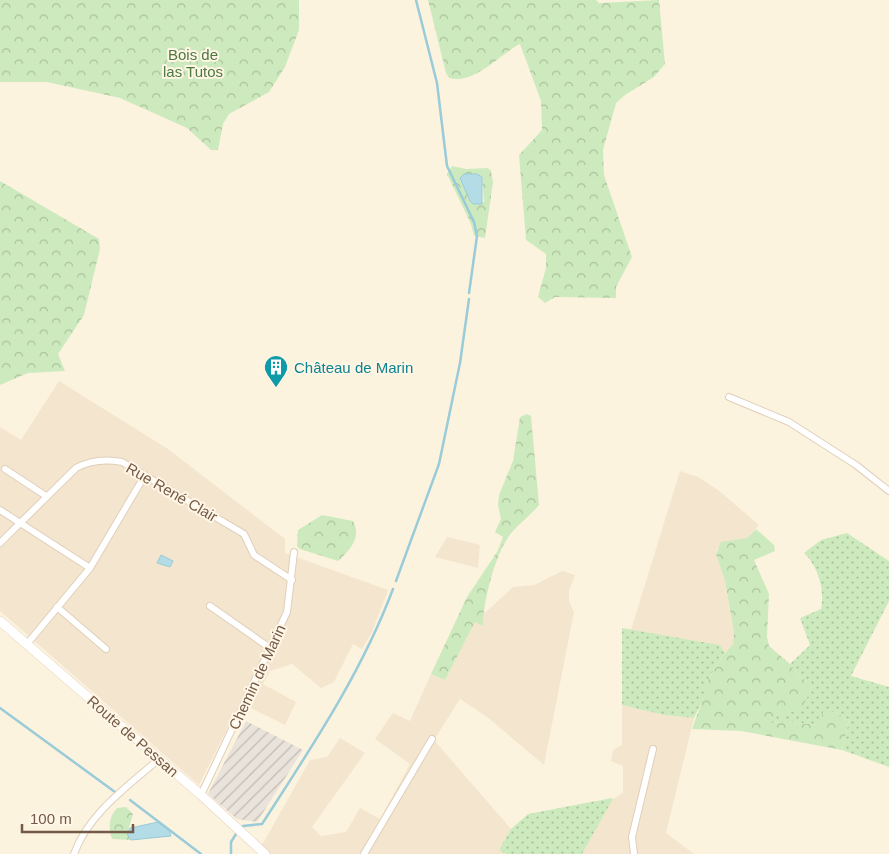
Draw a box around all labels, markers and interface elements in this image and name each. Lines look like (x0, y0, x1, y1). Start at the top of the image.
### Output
park label: Bois de las Tutos (163, 46, 223, 80)
building icon: Château de Marin (263, 354, 289, 388)
place label: Château de Marin (294, 359, 413, 376)
street label: Rue René Clair (123, 459, 221, 525)
street label: Chemin de Marin (225, 622, 289, 732)
street label: Route de Pessan (84, 692, 182, 780)
scale bar (22, 802, 134, 834)
text: 100 m (30, 810, 72, 827)

